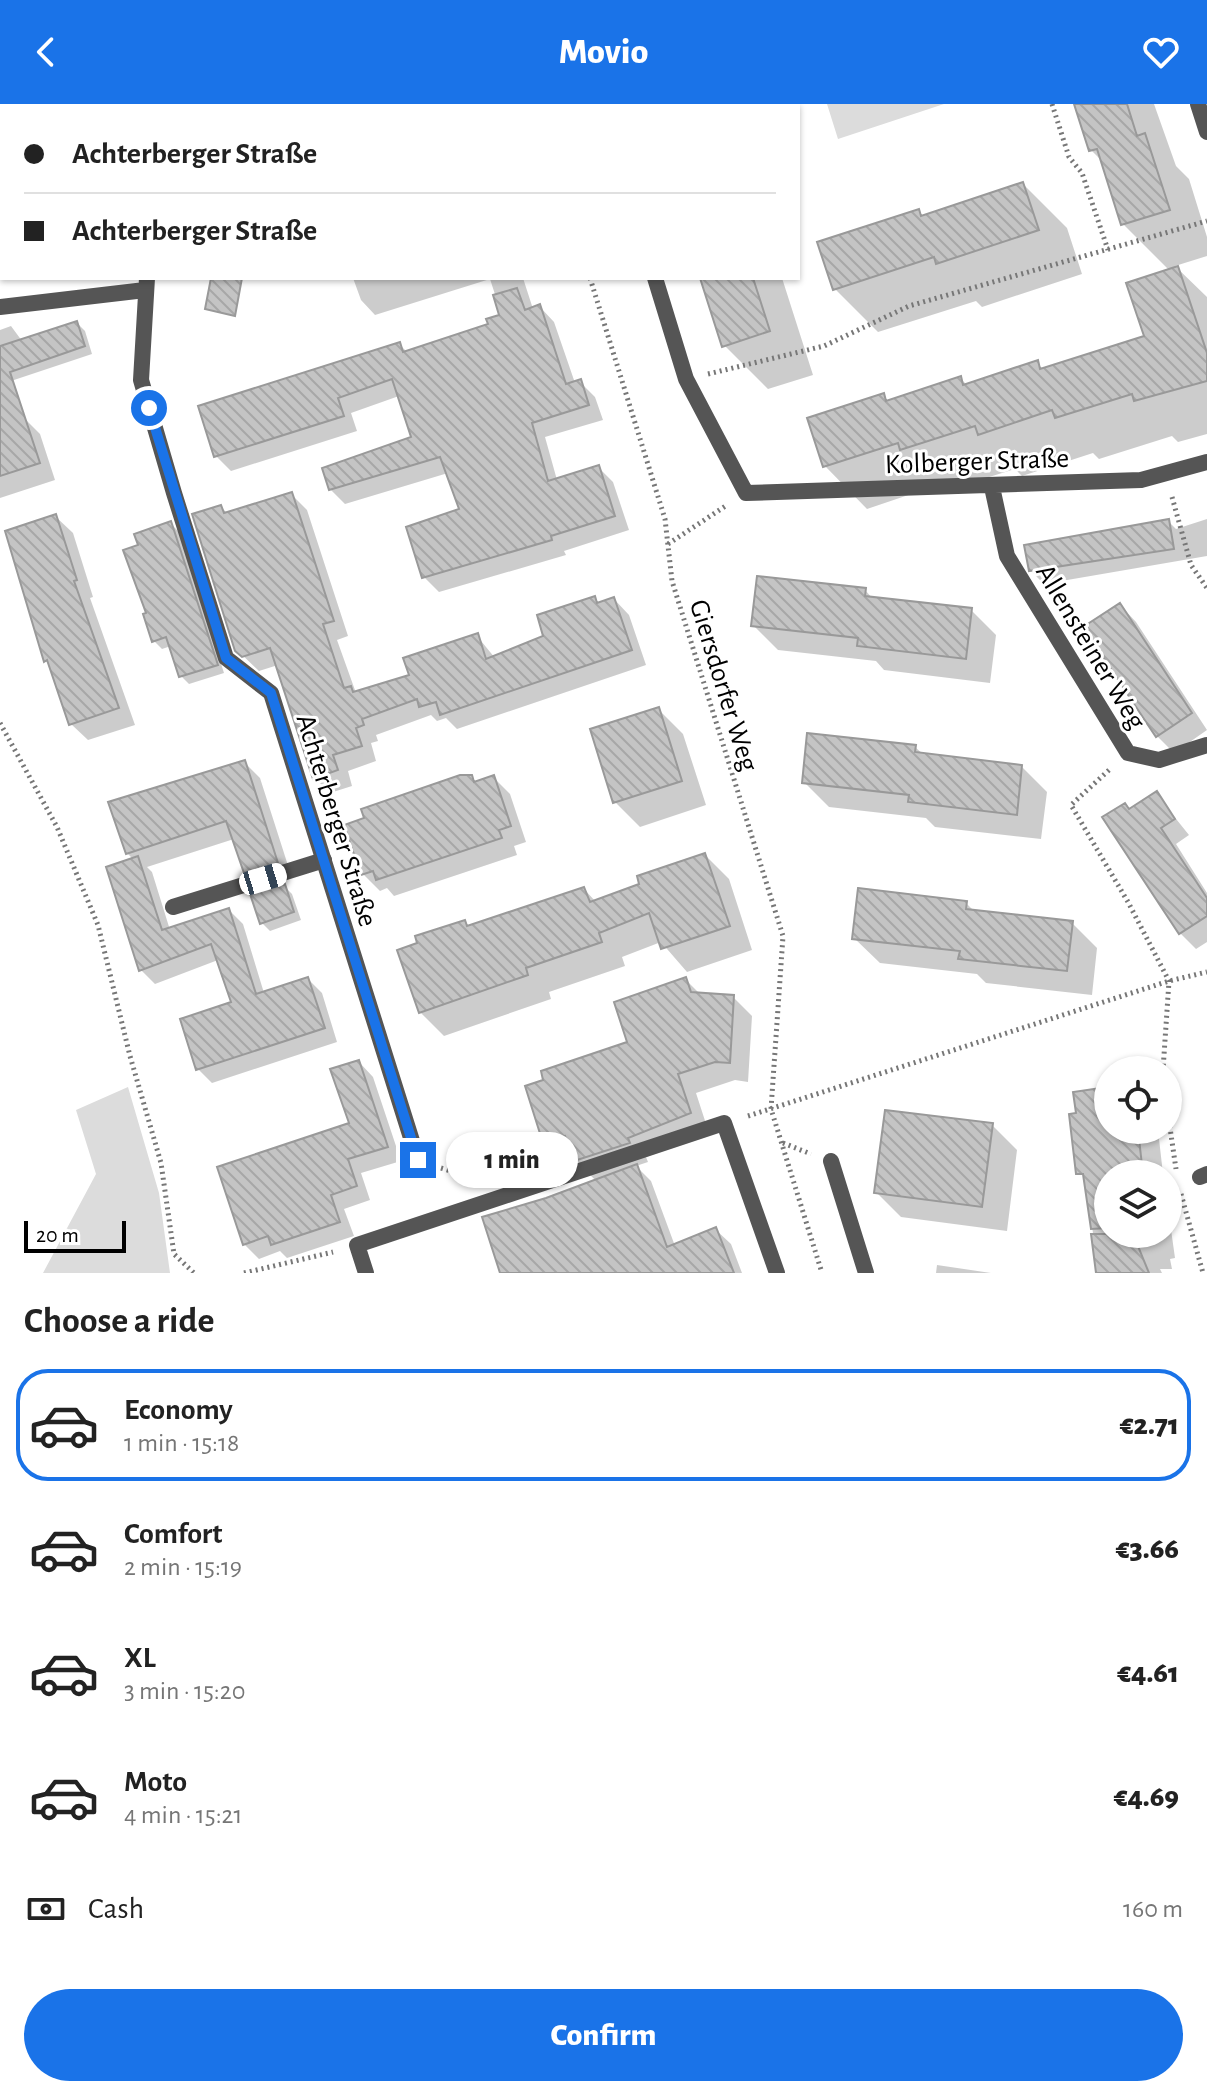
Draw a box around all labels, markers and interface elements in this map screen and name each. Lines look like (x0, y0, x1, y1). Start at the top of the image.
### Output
icon: back (24, 30, 68, 74)
icon: heart (1139, 30, 1183, 74)
text: Movio (559, 34, 648, 70)
text: Achterberger Straße (72, 139, 317, 169)
text: Achterberger Straße (72, 216, 317, 246)
route start (131, 390, 167, 426)
street label: Kolberger Straße (885, 445, 1070, 479)
street label: Allensteiner Weg (1030, 560, 1151, 735)
street label: Giersdorfer Weg (684, 597, 763, 775)
street label: Achterberger Straße (290, 711, 382, 930)
car (237, 861, 289, 897)
map controls (1094, 1056, 1182, 1248)
button: locate (1094, 1056, 1182, 1144)
callout: 1 min (446, 1132, 578, 1188)
route end (400, 1142, 436, 1178)
text: 1 min (484, 1147, 540, 1173)
button: layers (1094, 1160, 1182, 1248)
scale bar (24, 1217, 126, 1253)
text: 20 m (36, 1224, 79, 1246)
text: Choose a ride (24, 1303, 214, 1339)
icon: car (28, 1389, 100, 1461)
text: Economy (124, 1395, 233, 1425)
text: €2.71 (1120, 1410, 1179, 1440)
text: 1 min · 15:18 (124, 1430, 239, 1456)
icon: car (28, 1513, 100, 1585)
text: Comfort (124, 1519, 223, 1549)
text: €3.66 (1116, 1534, 1179, 1564)
text: 2 min · 15:19 (124, 1554, 242, 1580)
icon: car (28, 1637, 100, 1709)
text: XL (124, 1643, 156, 1673)
text: €4.61 (1117, 1658, 1179, 1688)
text: 3 min · 15:20 (124, 1678, 245, 1704)
icon: car (28, 1761, 100, 1833)
text: Moto (124, 1767, 187, 1797)
text: €4.69 (1114, 1782, 1179, 1812)
text: 4 min · 15:21 (124, 1802, 242, 1828)
icon: cash (24, 1887, 68, 1931)
text: Cash (88, 1894, 144, 1924)
text: 160 m (1123, 1896, 1183, 1922)
button: Confirm (24, 1989, 1183, 2081)

